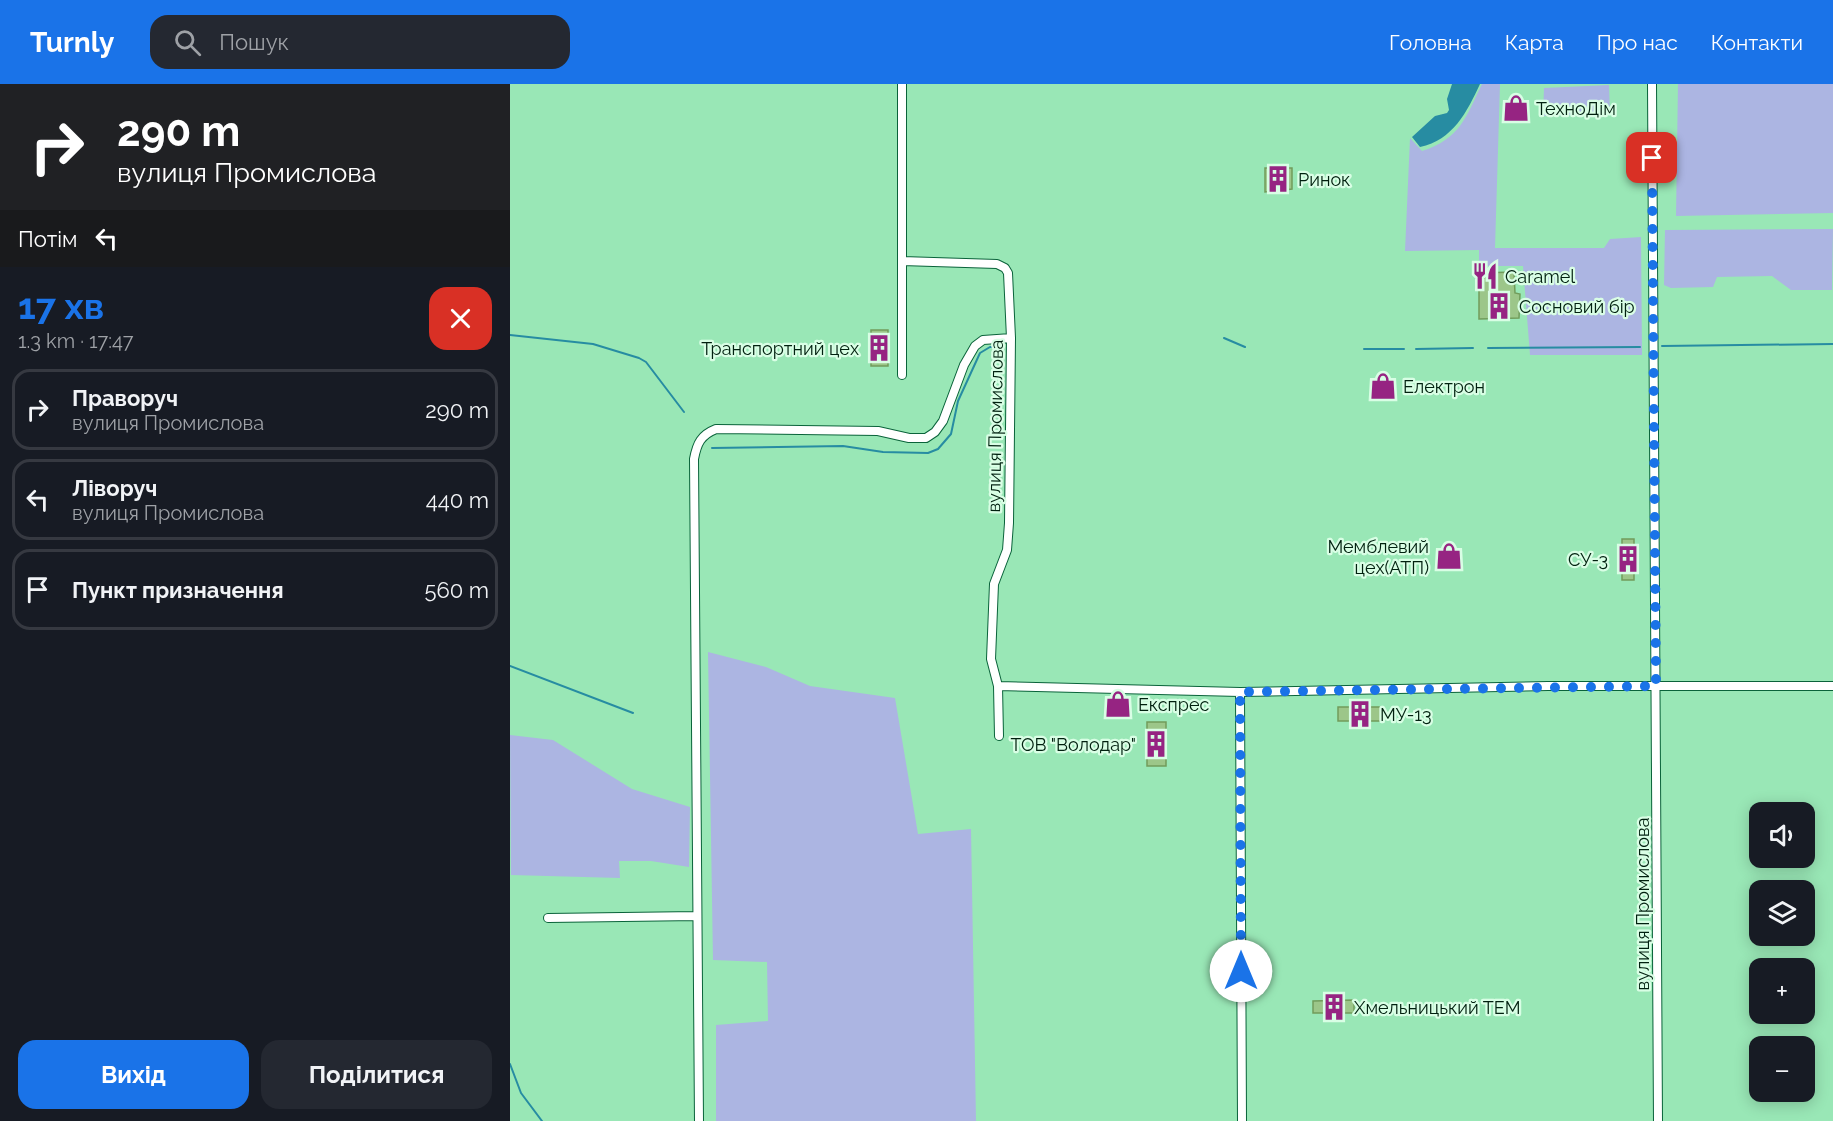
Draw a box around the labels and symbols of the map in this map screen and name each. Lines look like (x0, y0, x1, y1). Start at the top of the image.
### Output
shop icon: ТехноДім (1501, 93, 1531, 123)
place label: ТехноДім (1536, 98, 1616, 119)
pin (1626, 132, 1677, 183)
building icon: Ринок (1263, 164, 1293, 194)
place label: Ринок (1298, 169, 1350, 190)
restaurant icon: Caramel (1470, 261, 1500, 291)
place label: Caramel (1505, 266, 1575, 287)
building icon: Сосновий бір (1484, 291, 1514, 321)
place label: Сосновий бір (1519, 296, 1635, 317)
building icon: Транспортний цех (864, 333, 894, 363)
place label: Транспортний цех (701, 338, 859, 359)
street label: вулиця Промислова (983, 339, 1007, 513)
shop icon: Електрон (1368, 371, 1398, 401)
place label: Електрон (1403, 376, 1485, 397)
place label: Мемблевий цех(АТП) (1327, 536, 1429, 578)
shop icon: Мемблевий цех(АТП) (1434, 541, 1464, 571)
building icon: СУ-3 (1613, 544, 1643, 574)
place label: СУ-3 (1568, 549, 1608, 570)
shop icon: Експрес (1103, 689, 1133, 719)
place label: Експрес (1138, 694, 1210, 715)
building icon: МУ-13 (1345, 699, 1375, 729)
place label: МУ-13 (1380, 704, 1432, 725)
building icon: ТОВ "Володар" (1141, 729, 1171, 759)
place label: ТОВ "Володар" (1011, 734, 1136, 755)
street label: вулиця Промислова (1632, 818, 1653, 990)
position arrow (1209, 939, 1273, 1003)
building icon: Хмельницький ТЕМ (1319, 992, 1349, 1022)
place label: Хмельницький ТЕМ (1354, 997, 1521, 1018)

